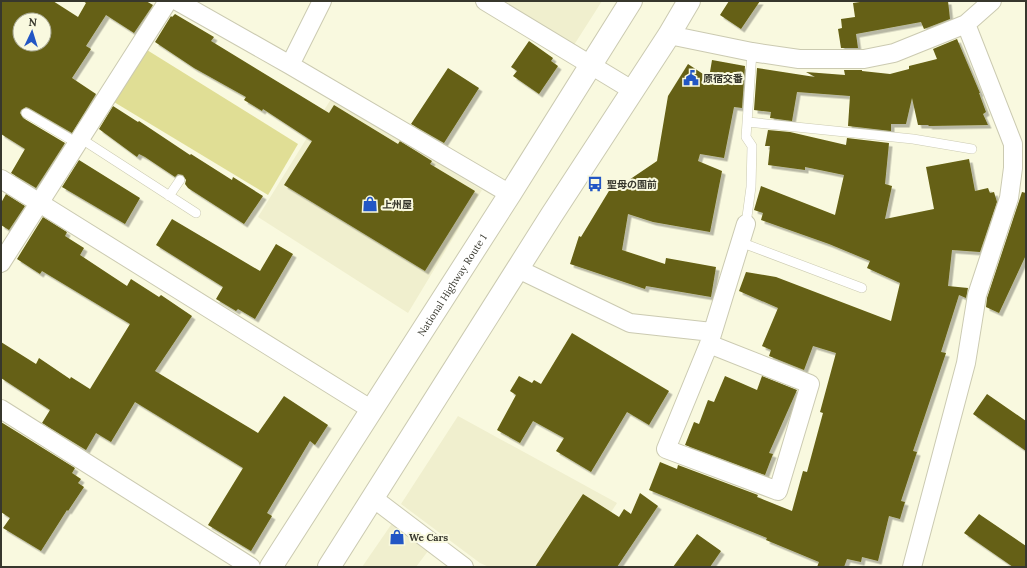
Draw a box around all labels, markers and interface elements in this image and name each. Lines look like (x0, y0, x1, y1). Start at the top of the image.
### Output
north arrow (12, 12, 52, 52)
text: N (28, 15, 38, 29)
public building icon: 原宿交番 (682, 69, 700, 87)
place label: 原宿交番 (703, 72, 743, 85)
bus stop icon: 聖母の園前 (586, 175, 604, 193)
place label: 聖母の園前 (607, 178, 657, 191)
shop icon: 上州屋 (361, 195, 379, 213)
place label: 上州屋 (382, 198, 412, 211)
street label: National Highway Route 1 (415, 231, 490, 339)
shop icon: We Cars (388, 528, 406, 546)
place label: We Cars (409, 531, 448, 544)

